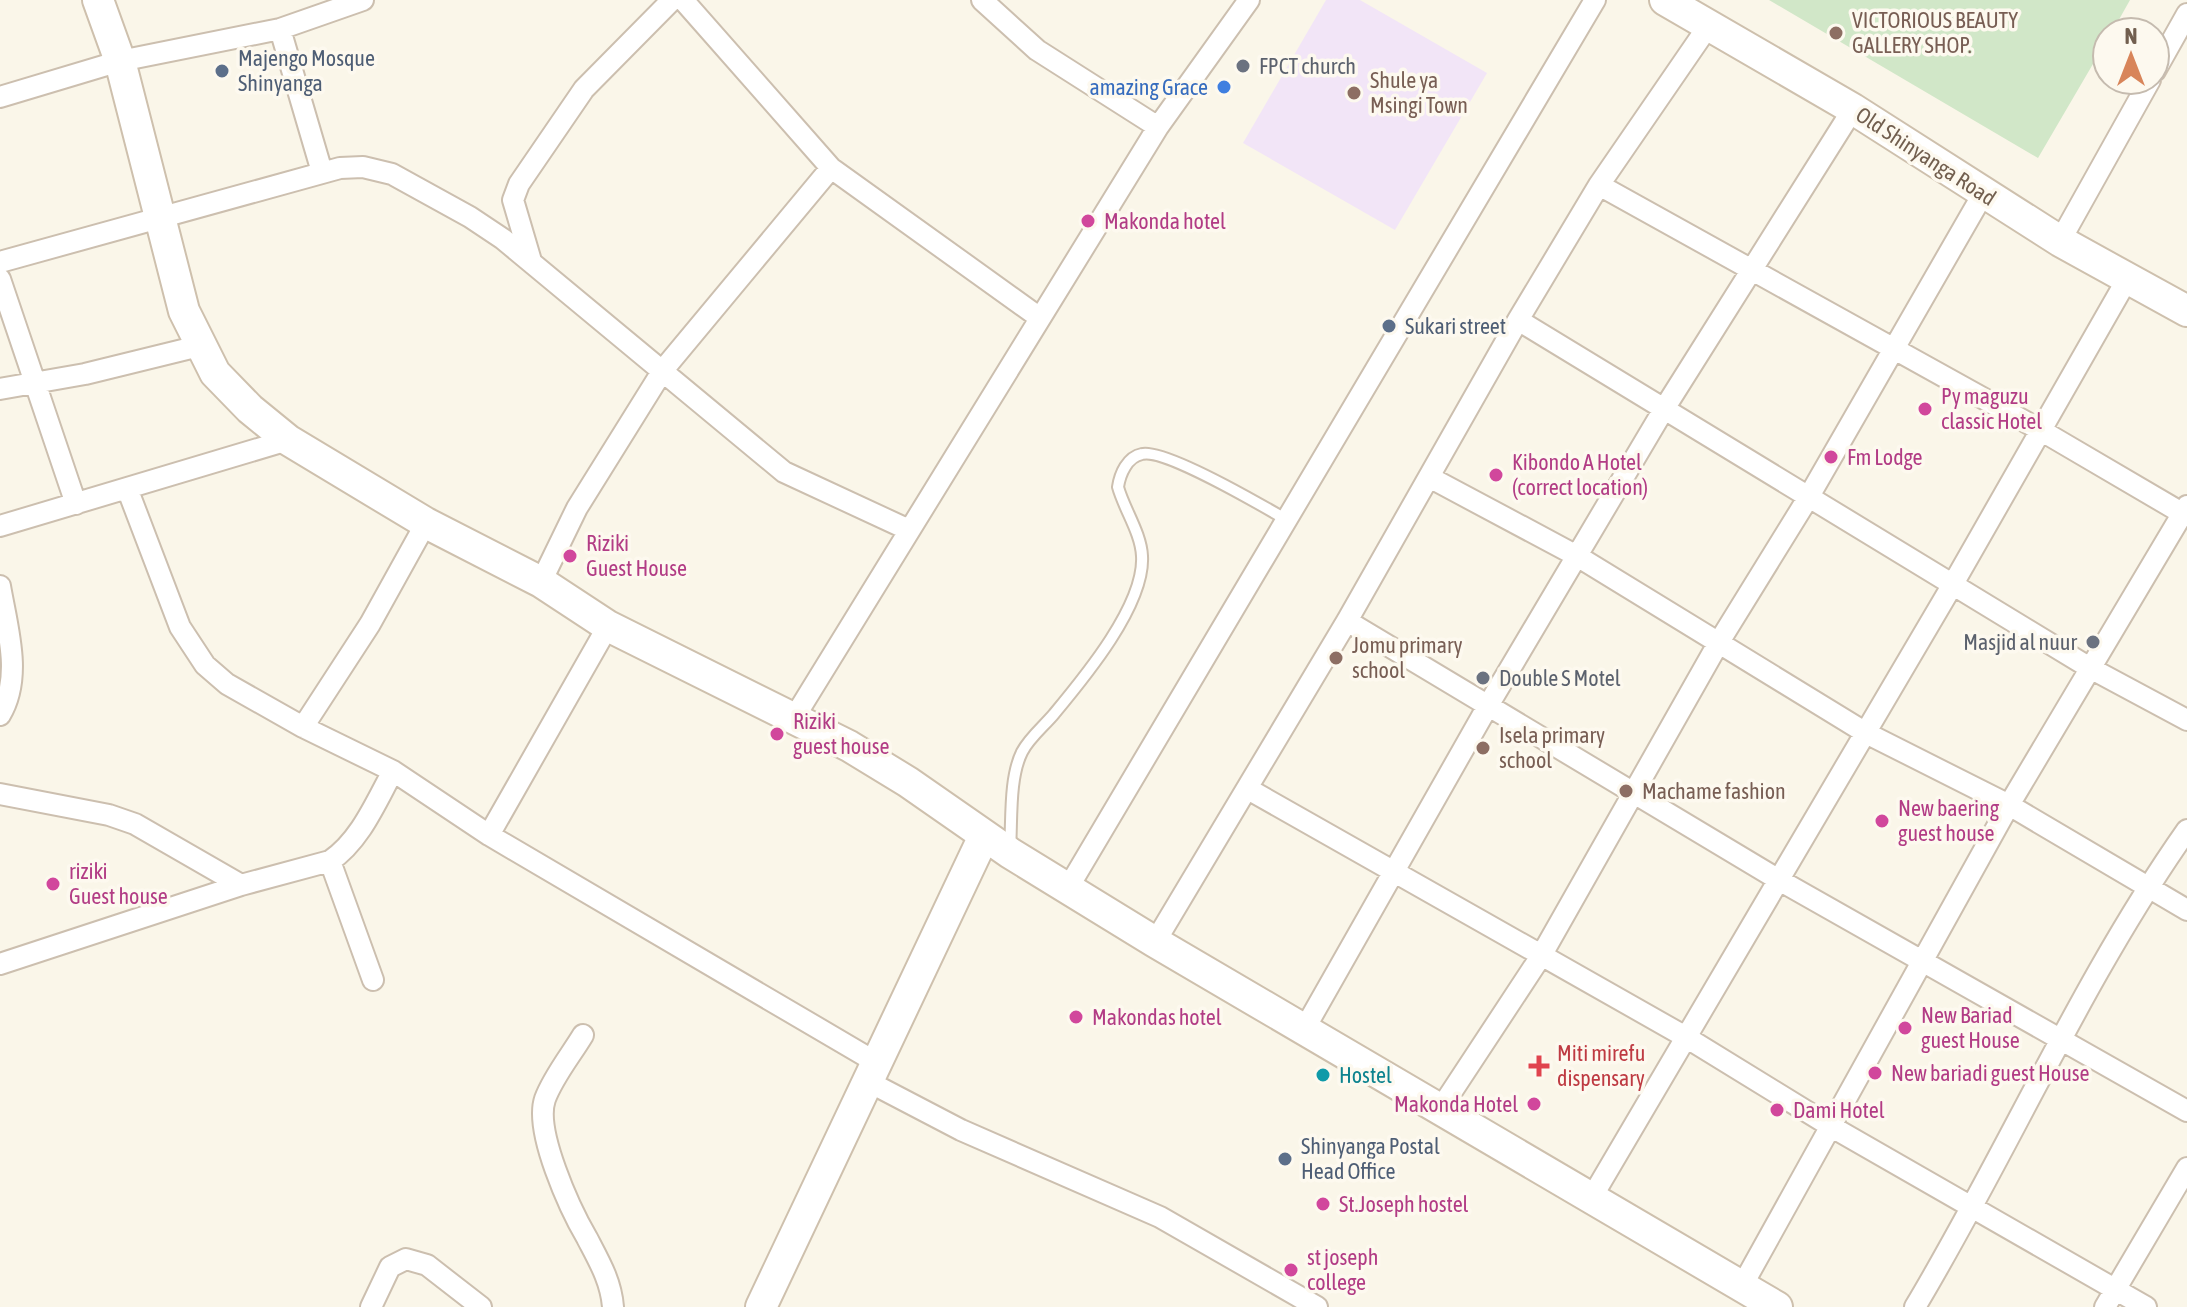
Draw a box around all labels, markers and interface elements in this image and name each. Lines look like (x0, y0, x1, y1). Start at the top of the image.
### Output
place label: VICTORIOUS BEAUTY GALLERY SHOP. (1852, 7, 2018, 58)
north arrow (2091, 16, 2171, 96)
text: N (2125, 23, 2137, 49)
marker: VICTORIOUS BEAUTY GALLERY SHOP. (1827, 24, 1845, 42)
place label: Majengo Mosque Shinyanga (238, 45, 375, 96)
place label: FPCT church (1259, 53, 1356, 79)
marker: FPCT church (1234, 57, 1252, 75)
marker: Majengo Mosque Shinyanga (213, 62, 231, 80)
place label: Shule ya Msingi Town (1370, 67, 1468, 118)
place label: amazing Grace (1090, 74, 1208, 100)
marker: amazing Grace (1215, 78, 1233, 96)
marker: Shule ya Msingi Town (1345, 84, 1363, 102)
street label: Old Shinyanga Road (1851, 101, 2001, 211)
place label: Makonda hotel (1104, 208, 1226, 234)
marker: Makonda hotel (1079, 212, 1097, 230)
place label: Sukari street (1405, 313, 1506, 339)
marker: Sukari street (1380, 317, 1398, 335)
place label: Py maguzu classic Hotel (1941, 383, 2042, 434)
marker: Py maguzu classic Hotel (1916, 400, 1934, 418)
place label: Fm Lodge (1847, 444, 1923, 470)
marker: Fm Lodge (1822, 448, 1840, 466)
place label: Kibondo A Hotel (correct location) (1512, 449, 1648, 500)
marker: Kibondo A Hotel (correct location) (1487, 466, 1505, 484)
place label: Riziki Guest House (586, 530, 687, 581)
marker: Riziki Guest House (561, 547, 579, 565)
place label: Masjid al nuur (1963, 629, 2077, 655)
place label: Jomu primary school (1352, 632, 1462, 683)
marker: Masjid al nuur (2084, 633, 2102, 651)
marker: Jomu primary school (1327, 649, 1345, 667)
place label: Double S Motel (1499, 665, 1621, 691)
marker: Double S Motel (1474, 669, 1492, 687)
place label: Riziki guest house (793, 708, 890, 759)
place label: Isela primary school (1499, 722, 1605, 773)
marker: Riziki guest house (768, 725, 786, 743)
marker: Isela primary school (1474, 739, 1492, 757)
place label: Machame fashion (1642, 778, 1786, 804)
marker: Machame fashion (1617, 782, 1635, 800)
place label: New baering guest house (1898, 795, 2000, 846)
marker: New baering guest house (1873, 812, 1891, 830)
place label: riziki Guest house (69, 858, 168, 909)
marker: riziki Guest house (44, 875, 62, 893)
place label: New Bariad guest House (1921, 1002, 2020, 1053)
place label: Makondas hotel (1092, 1004, 1222, 1030)
marker: Makondas hotel (1067, 1008, 1085, 1026)
marker: New Bariad guest House (1896, 1019, 1914, 1037)
place label: Miti mirefu dispensary (1557, 1040, 1645, 1091)
marker: Miti mirefu dispensary (1528, 1055, 1550, 1077)
place label: New bariadi guest House (1891, 1060, 2090, 1086)
place label: Hostel (1339, 1062, 1392, 1088)
marker: New bariadi guest House (1866, 1064, 1884, 1082)
marker: Hostel (1314, 1066, 1332, 1084)
place label: Makonda Hotel (1394, 1091, 1518, 1117)
marker: Makonda Hotel (1525, 1095, 1543, 1113)
place label: Dami Hotel (1793, 1097, 1885, 1123)
marker: Dami Hotel (1768, 1101, 1786, 1119)
place label: Shinyanga Postal Head Office (1301, 1133, 1440, 1184)
marker: Shinyanga Postal Head Office (1276, 1150, 1294, 1168)
place label: St.Joseph hostel (1339, 1191, 1469, 1217)
marker: St.Joseph hostel (1314, 1195, 1332, 1213)
place label: st joseph college (1307, 1244, 1378, 1295)
marker: st joseph college (1282, 1261, 1300, 1279)

